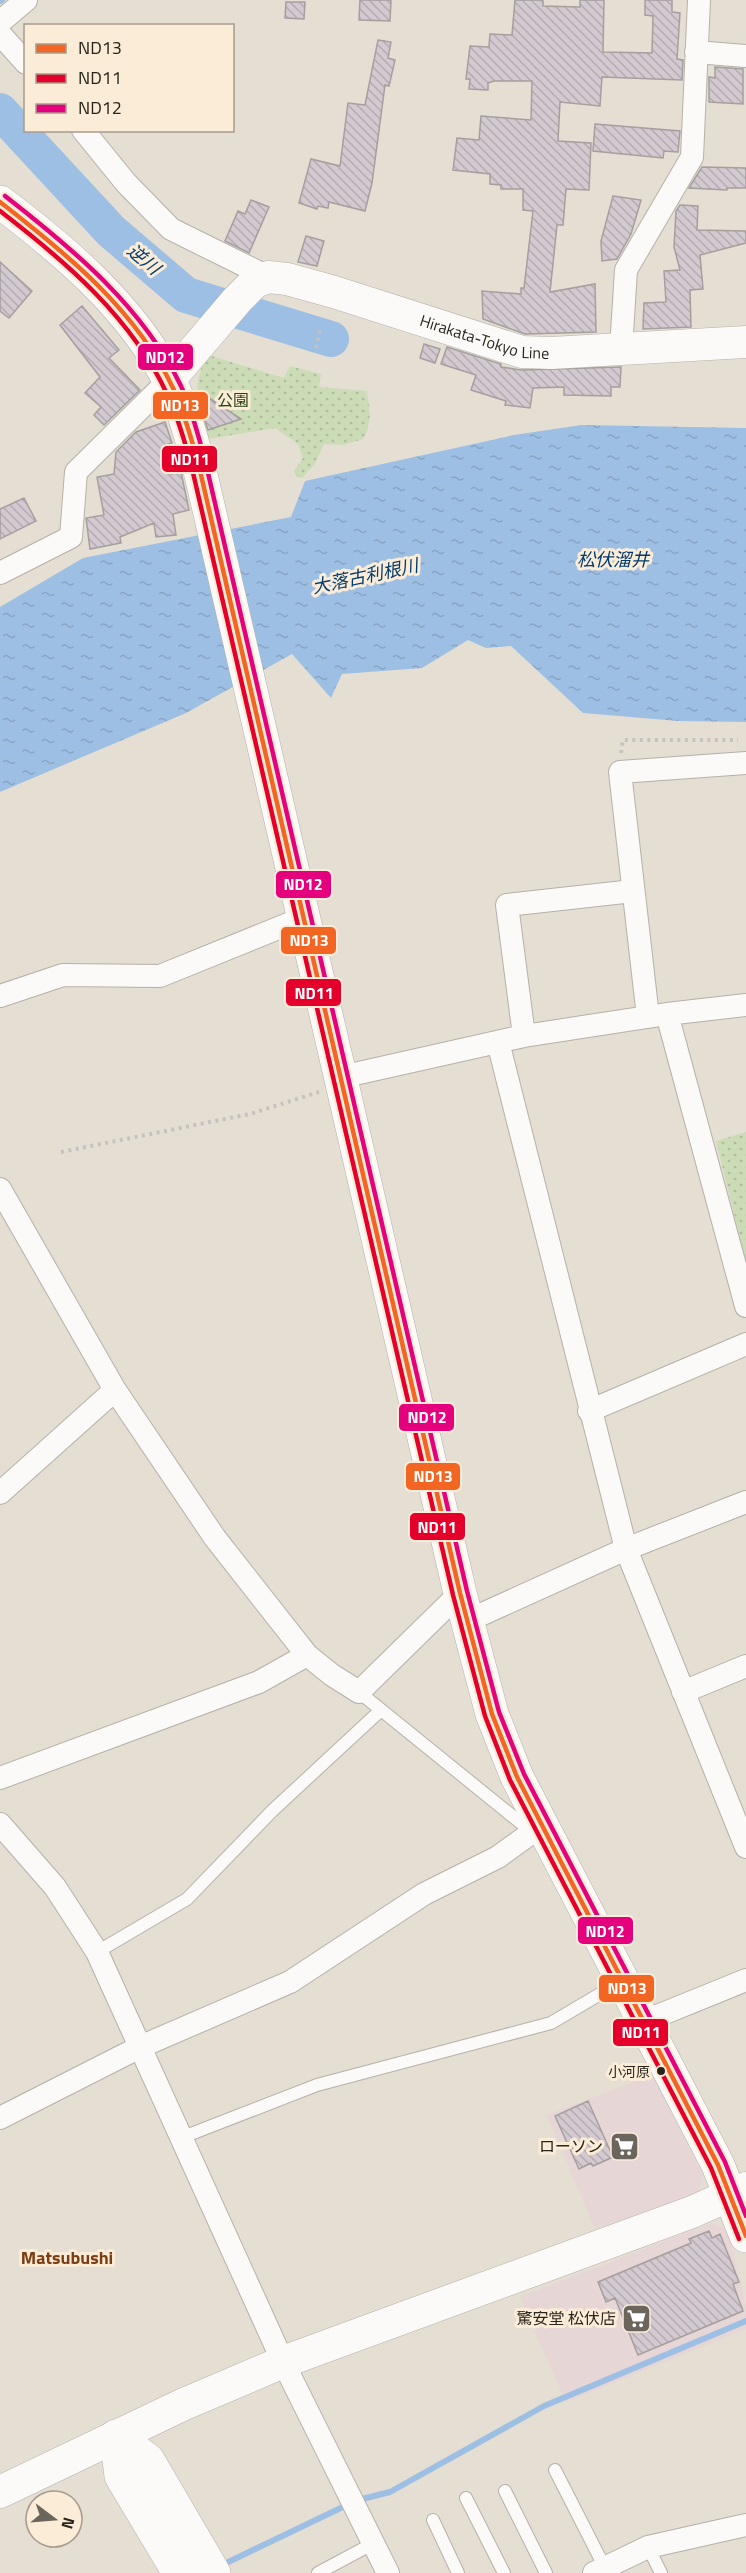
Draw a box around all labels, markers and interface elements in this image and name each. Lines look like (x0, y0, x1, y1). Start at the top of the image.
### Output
legend (24, 24, 234, 132)
text: ND13 (78, 34, 122, 61)
text: ND11 (78, 64, 122, 91)
text: ND12 (78, 94, 122, 121)
water label: 逆川 (122, 237, 168, 282)
street label: Hirakata-Tokyo Line (417, 308, 550, 365)
line badge: ND12 (137, 343, 194, 371)
text: ND12 (145, 345, 185, 369)
park label: 公園 (217, 388, 249, 412)
line badge: ND13 (152, 391, 209, 420)
text: ND13 (160, 393, 200, 417)
line badge: ND11 (161, 445, 218, 473)
text: ND11 (170, 447, 210, 471)
water label: 松伏溜井 (577, 546, 651, 573)
water label: 大落古利根川 (309, 551, 423, 600)
line badge: ND12 (275, 870, 332, 899)
text: ND12 (283, 872, 323, 896)
line badge: ND13 (280, 926, 337, 955)
text: ND13 (289, 928, 329, 952)
line badge: ND11 (285, 978, 342, 1007)
text: ND11 (294, 981, 334, 1005)
line badge: ND12 (398, 1403, 455, 1432)
text: ND12 (407, 1405, 447, 1429)
line badge: ND13 (405, 1462, 461, 1491)
text: ND13 (413, 1464, 453, 1488)
line badge: ND11 (409, 1512, 466, 1541)
text: ND11 (417, 1515, 457, 1539)
line badge: ND12 (577, 1916, 634, 1945)
text: ND12 (585, 1919, 625, 1943)
line badge: ND13 (598, 1974, 655, 2003)
text: ND13 (607, 1976, 647, 2000)
line badge: ND11 (612, 2018, 669, 2047)
text: ND11 (621, 2020, 661, 2044)
place label: 小河原 (608, 2061, 650, 2082)
marker: 小河原 (655, 2065, 667, 2077)
supermarket icon: ローソン (608, 2130, 640, 2162)
place label: ローソン (539, 2134, 603, 2158)
district label: Matsubushi (21, 2244, 113, 2271)
supermarket icon: 驚安堂 松伏店 (621, 2302, 653, 2334)
place label: 驚安堂 松伏店 (516, 2306, 616, 2330)
north arrow (24, 2489, 84, 2549)
text: N (55, 2514, 81, 2532)

